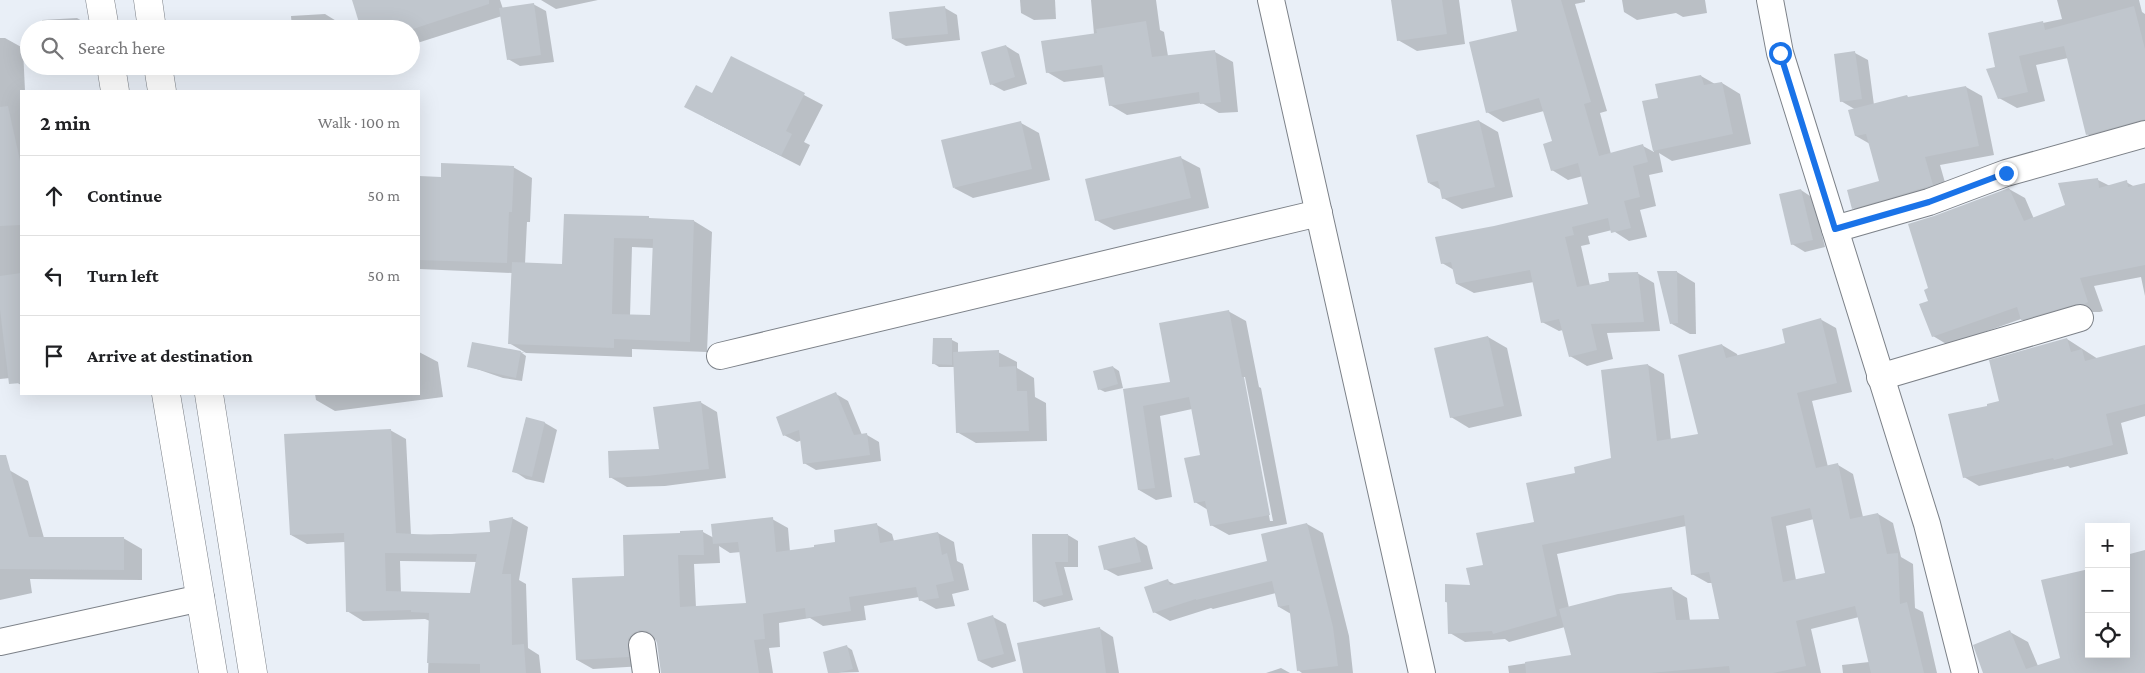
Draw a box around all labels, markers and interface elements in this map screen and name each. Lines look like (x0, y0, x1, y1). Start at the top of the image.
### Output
search box (20, 20, 420, 75)
icon: search (38, 34, 66, 62)
text: Search here (78, 37, 165, 58)
route start (1769, 42, 1792, 65)
text: 2 min (40, 111, 91, 135)
text: Walk · 100 m (318, 114, 400, 131)
route end (1995, 162, 2018, 185)
icon: ahead (40, 182, 68, 210)
text: Continue (87, 185, 162, 206)
text: 50 m (368, 187, 400, 204)
icon: left (40, 262, 68, 290)
text: Turn left (87, 265, 159, 286)
text: 50 m (368, 267, 400, 284)
icon: arrive (40, 342, 68, 370)
text: Arrive at destination (87, 345, 253, 366)
map controls (2085, 523, 2130, 658)
button: + (2085, 523, 2130, 568)
button: − (2085, 568, 2130, 613)
button: locate (2085, 613, 2130, 658)

